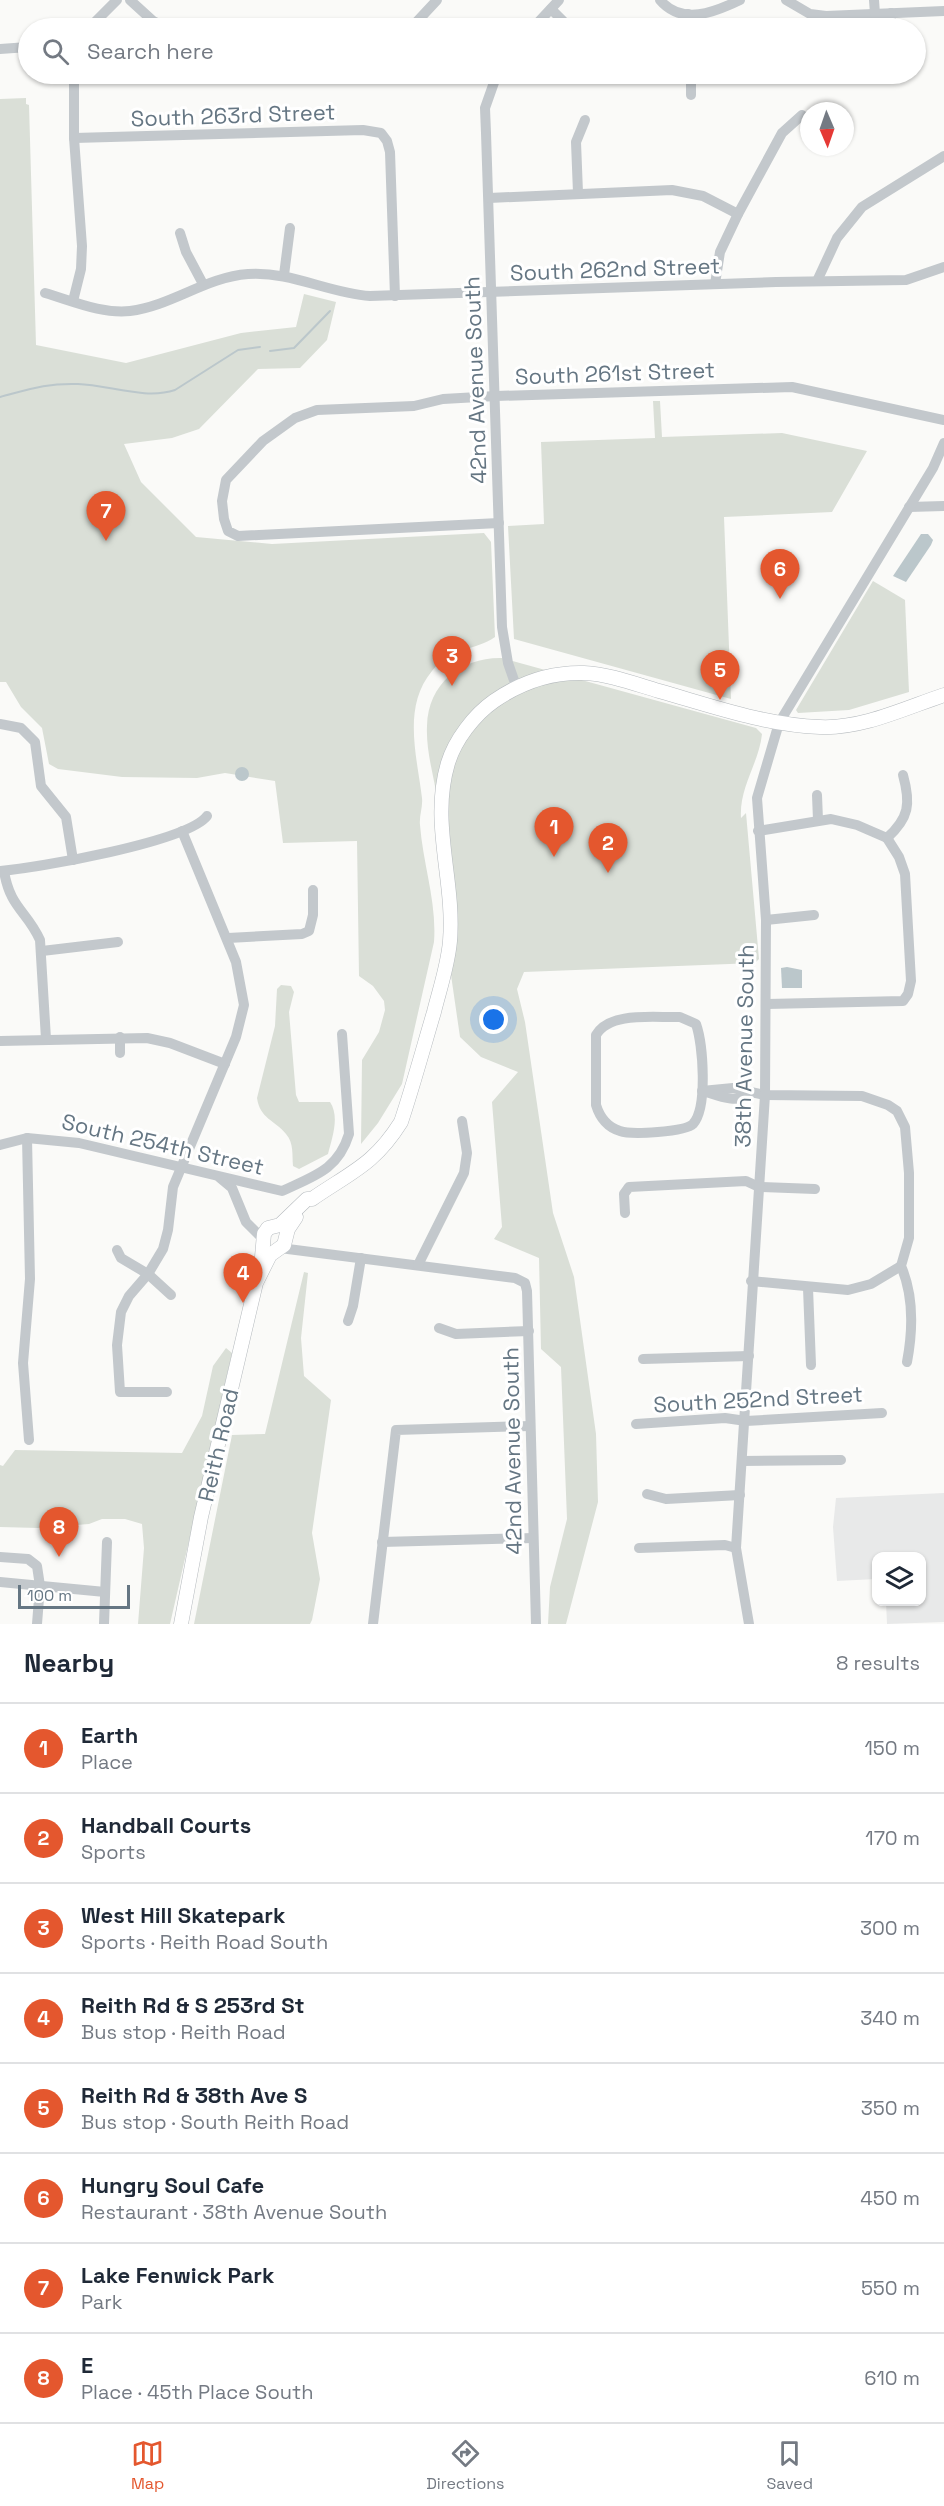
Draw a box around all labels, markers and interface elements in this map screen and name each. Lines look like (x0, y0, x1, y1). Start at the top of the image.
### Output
search box (18, 18, 926, 84)
icon: search (39, 35, 72, 68)
text: Search here (87, 37, 214, 65)
street label: South 263rd Street (130, 97, 336, 133)
north arrow (800, 102, 854, 156)
street label: South 262nd Street (509, 251, 721, 287)
street label: 42nd Avenue South (457, 276, 493, 484)
street label: South 261st Street (515, 356, 715, 390)
pin: 7 (86, 492, 126, 541)
pin: 6 (760, 550, 800, 599)
pin: 3 (432, 636, 472, 686)
pin: 5 (700, 650, 740, 700)
pin: 1 (534, 808, 574, 857)
pin: 2 (588, 824, 628, 873)
street label: 38th Avenue South (728, 944, 760, 1148)
your location (479, 1005, 508, 1034)
street label: South 254th Street (59, 1107, 267, 1181)
pin: 4 (224, 1254, 262, 1303)
street label: 42nd Avenue South (496, 1347, 528, 1555)
street label: South 252nd Street (652, 1380, 864, 1418)
street label: Reith Road (191, 1386, 245, 1504)
pin: 8 (40, 1508, 78, 1557)
map controls (872, 1552, 926, 1606)
button: layers (872, 1552, 926, 1606)
scale bar (18, 1582, 130, 1610)
text: 100 m (27, 1585, 72, 1606)
text: Nearby (24, 1646, 114, 1680)
text: 8 results (836, 1650, 920, 1676)
text: Earth (81, 1721, 138, 1749)
text: 1 (39, 1735, 48, 1761)
text: 150 m (865, 1735, 920, 1761)
text: Place (81, 1749, 133, 1775)
text: Handball Courts (81, 1811, 251, 1839)
text: 2 (38, 1825, 49, 1851)
text: 170 m (865, 1825, 920, 1851)
text: Sports (81, 1839, 146, 1865)
text: West Hill Skatepark (81, 1901, 285, 1929)
text: 3 (37, 1915, 50, 1941)
text: 300 m (860, 1915, 920, 1941)
text: Sports · Reith Road South (81, 1929, 328, 1955)
text: Reith Rd & S 253rd St (81, 1991, 305, 2019)
text: 4 (37, 2005, 50, 2031)
text: 340 m (860, 2005, 920, 2031)
text: Bus stop · Reith Road (81, 2019, 286, 2045)
text: Reith Rd & 38th Ave S (81, 2081, 307, 2109)
text: 5 (38, 2095, 50, 2121)
text: 350 m (861, 2095, 920, 2121)
text: Bus stop · South Reith Road (81, 2109, 349, 2135)
text: Hungry Soul Cafe (81, 2171, 264, 2199)
text: 6 (37, 2185, 50, 2211)
text: 450 m (860, 2185, 920, 2211)
text: Restaurant · 38th Avenue South (81, 2199, 387, 2225)
text: Lake Fenwick Park (81, 2261, 274, 2289)
text: 7 (38, 2275, 49, 2301)
text: 550 m (861, 2275, 920, 2301)
text: Park (81, 2289, 123, 2315)
text: E (81, 2351, 93, 2379)
text: 8 (38, 2365, 50, 2391)
text: 610 m (864, 2365, 920, 2391)
text: Place · 45th Place South (81, 2379, 313, 2405)
tab: Map (131, 2437, 164, 2494)
tab: Directions (426, 2437, 505, 2494)
tab: Saved (766, 2437, 813, 2494)

